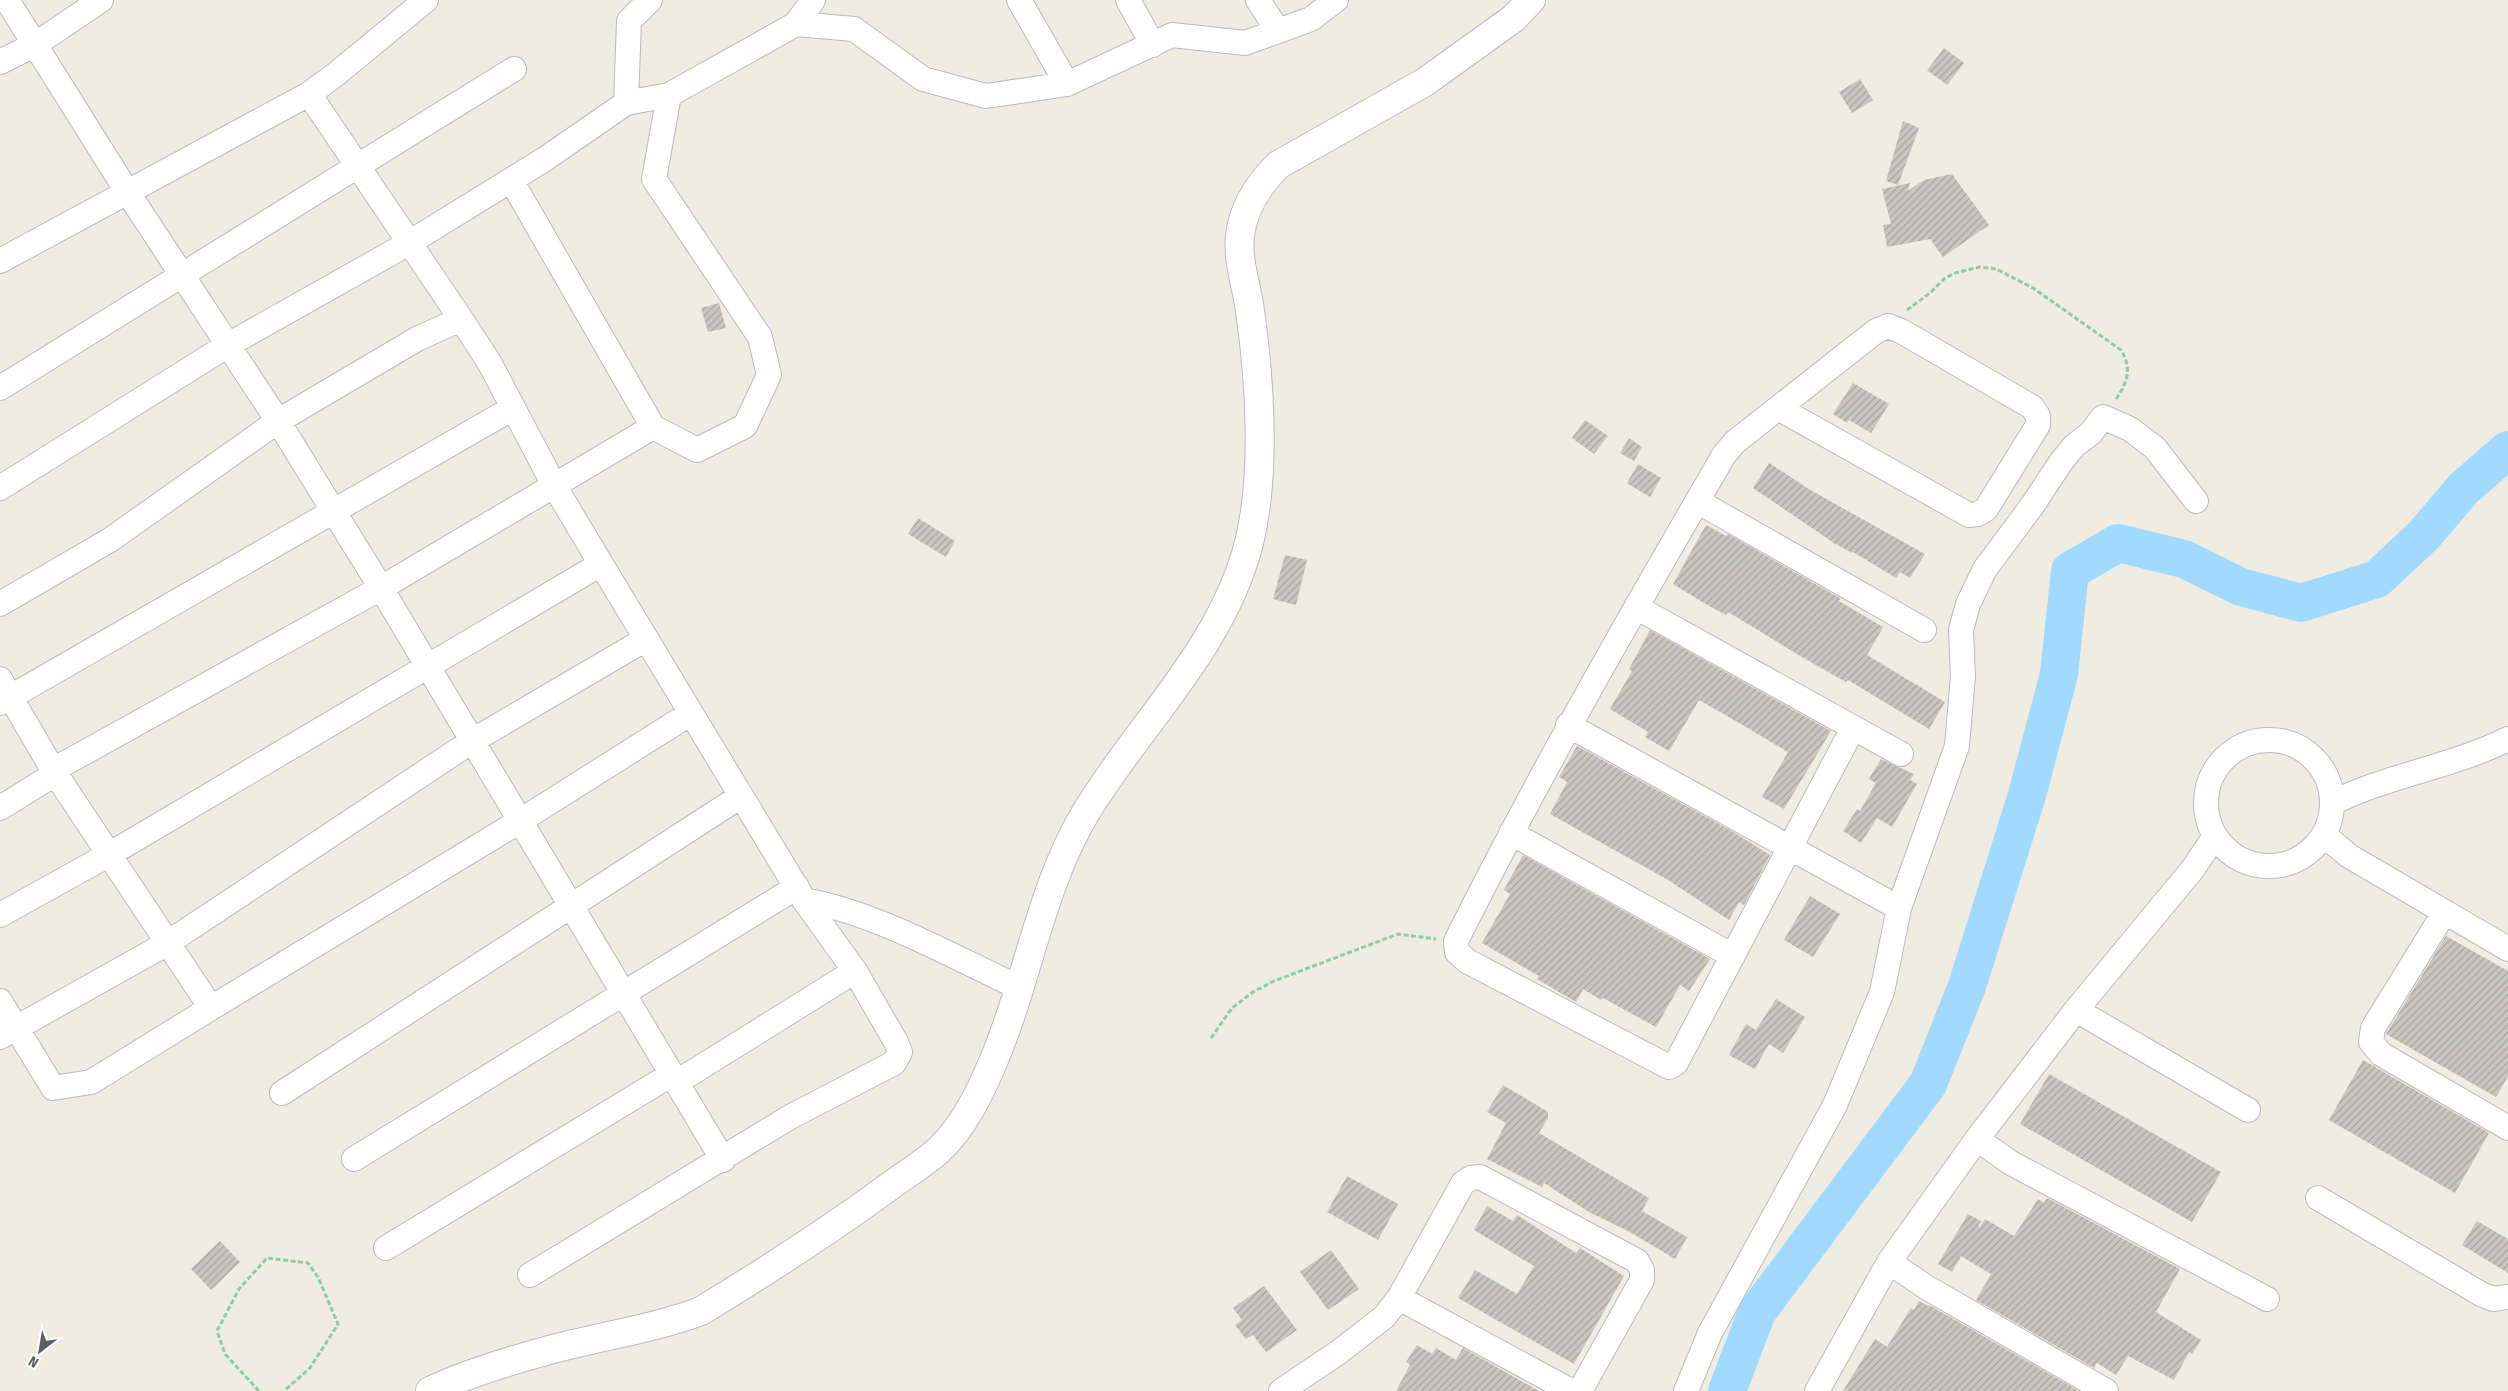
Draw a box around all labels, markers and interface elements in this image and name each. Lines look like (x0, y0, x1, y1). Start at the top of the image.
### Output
north arrow (15, 1326, 65, 1376)
text: N (26, 1352, 42, 1371)

